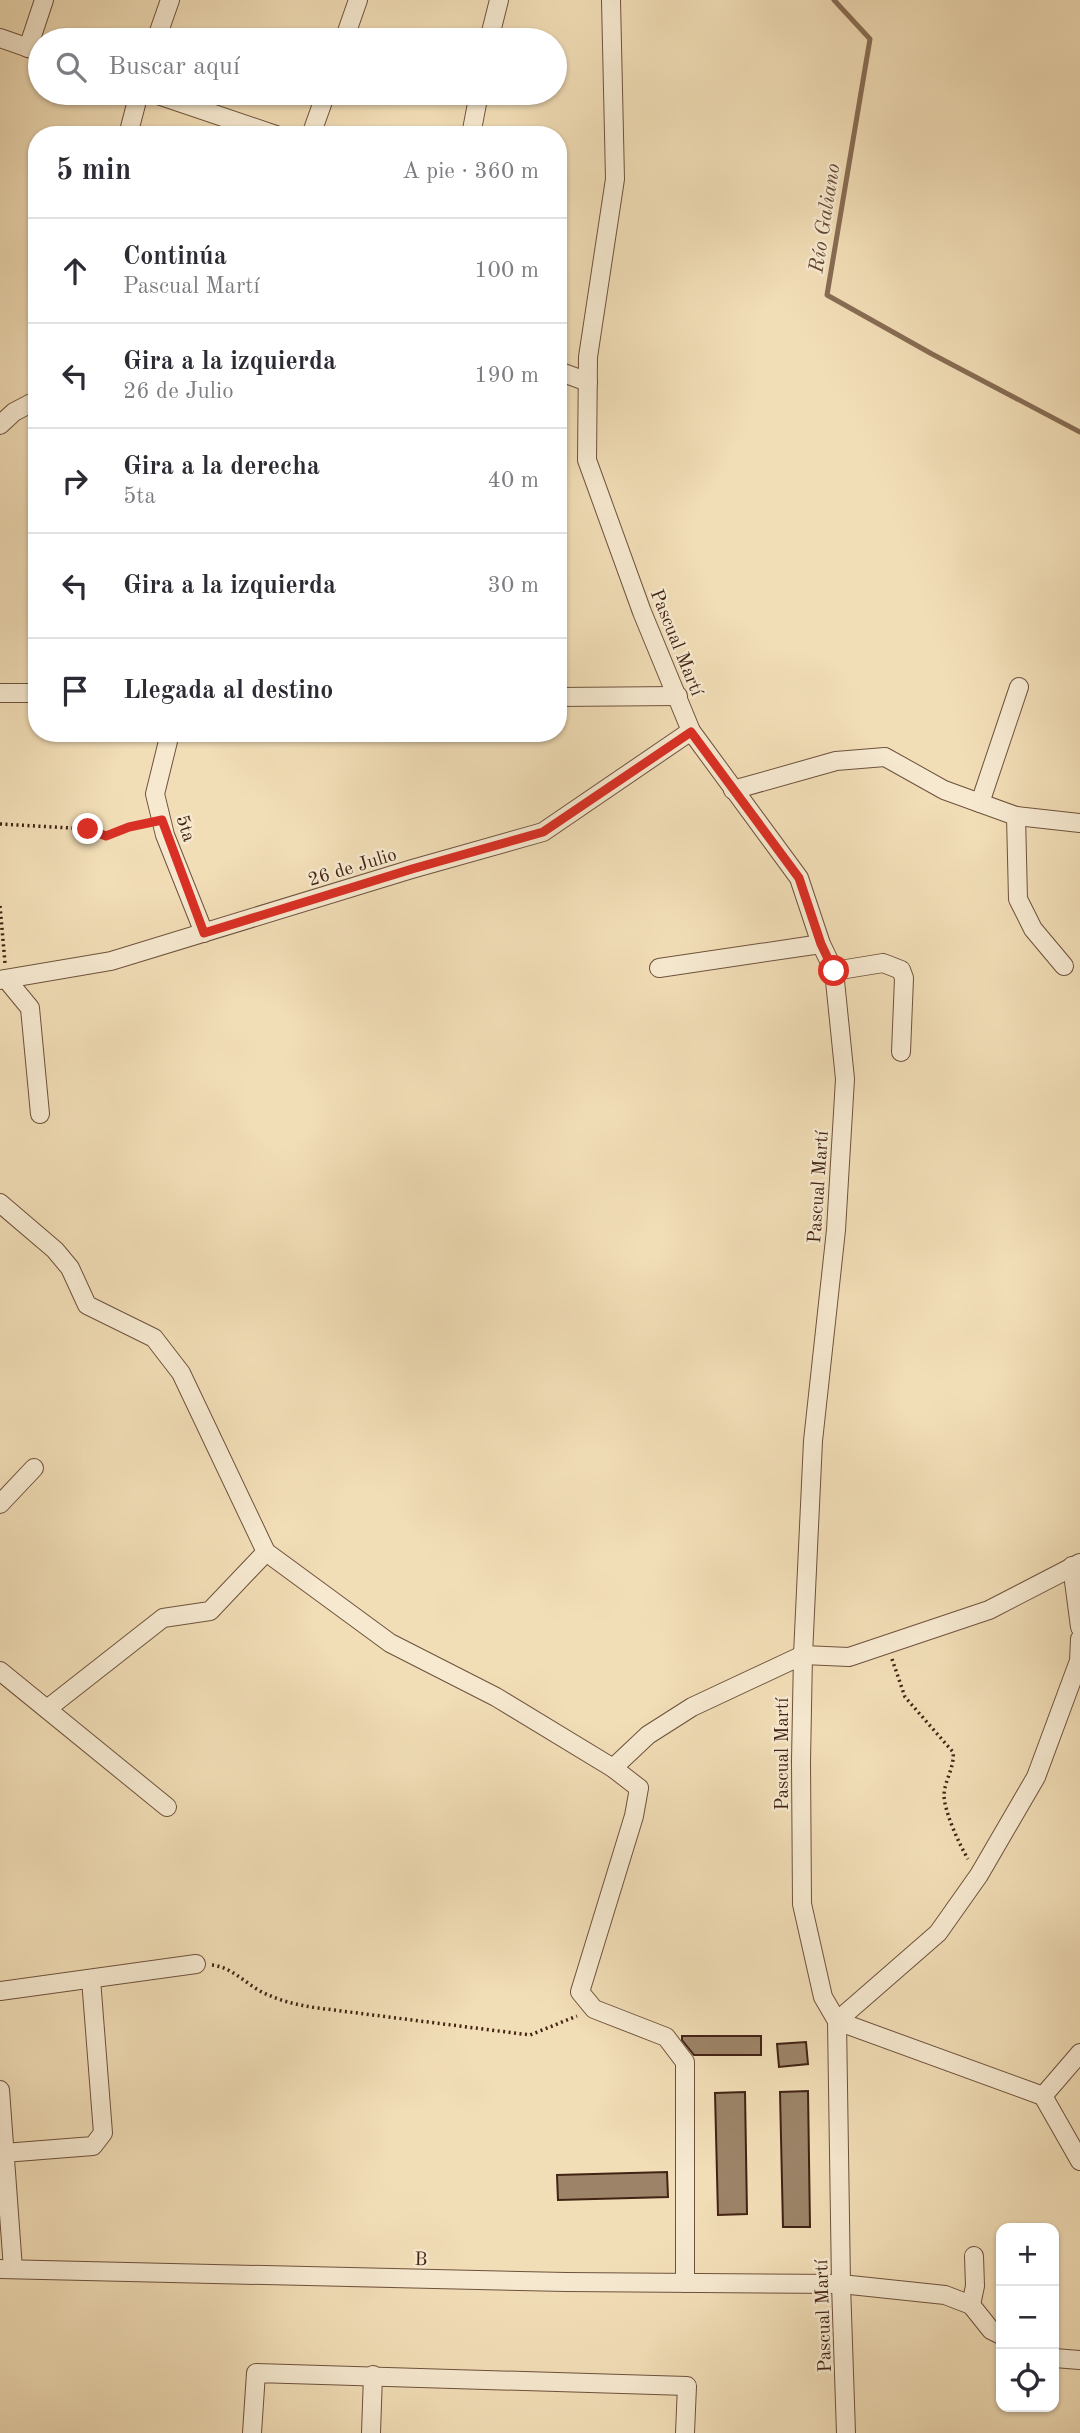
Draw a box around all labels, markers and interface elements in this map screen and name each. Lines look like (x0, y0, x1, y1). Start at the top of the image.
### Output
search box (28, 28, 567, 105)
icon: search (52, 48, 90, 86)
text: Buscar aquí (108, 54, 240, 80)
text: 5 min (56, 156, 131, 186)
text: A pie · 360 m (402, 160, 539, 183)
water label: Río Galiano (806, 162, 845, 275)
text: Continúa (123, 244, 227, 270)
icon: ahead (56, 252, 94, 290)
text: 100 m (474, 259, 539, 282)
text: Pascual Martí (123, 275, 260, 298)
text: Gira a la izquierda (123, 349, 336, 375)
icon: left (56, 357, 94, 395)
text: 190 m (474, 364, 539, 387)
text: 26 de Julio (123, 380, 234, 403)
text: Gira a la derecha (123, 454, 320, 480)
icon: right (56, 462, 94, 500)
text: 40 m (488, 469, 539, 492)
text: 5ta (123, 485, 156, 508)
icon: left (56, 567, 94, 605)
text: Gira a la izquierda (123, 573, 336, 599)
text: 30 m (488, 574, 539, 597)
street label: Pascual Martí (646, 587, 706, 700)
icon: arrive (56, 672, 94, 710)
text: Llegada al destino (123, 678, 333, 704)
route end (72, 813, 103, 844)
street label: 5ta (171, 813, 198, 845)
street label: 26 de Julio (306, 846, 399, 891)
route start (818, 955, 849, 986)
street label: Pascual Martí (806, 1129, 833, 1244)
street label: Pascual Martí (774, 1697, 793, 1810)
map controls (996, 2223, 1059, 2412)
button: + (996, 2223, 1059, 2286)
street label: B (414, 2251, 428, 2270)
street label: Pascual Martí (813, 2258, 836, 2373)
button: − (996, 2286, 1059, 2349)
button: locate (996, 2349, 1059, 2412)

